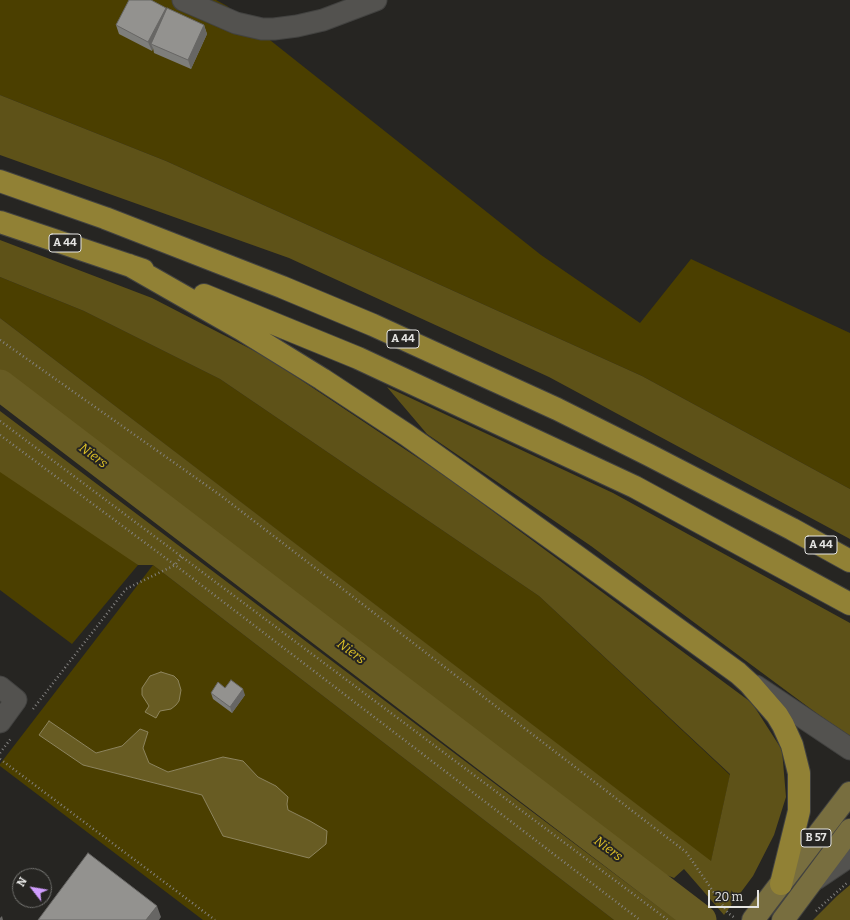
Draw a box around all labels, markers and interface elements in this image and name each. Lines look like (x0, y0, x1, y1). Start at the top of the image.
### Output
road number: A 44 (49, 234, 81, 252)
road number: A 44 (387, 330, 419, 348)
water label: Niers (76, 440, 110, 472)
road number: A 44 (805, 536, 837, 554)
water label: Niers (334, 636, 368, 668)
road number: B 57 (801, 829, 831, 847)
water label: Niers (591, 833, 625, 865)
north arrow (12, 868, 52, 908)
text: N (14, 875, 30, 889)
scale bar (710, 882, 761, 908)
text: 20 m (715, 890, 743, 904)

